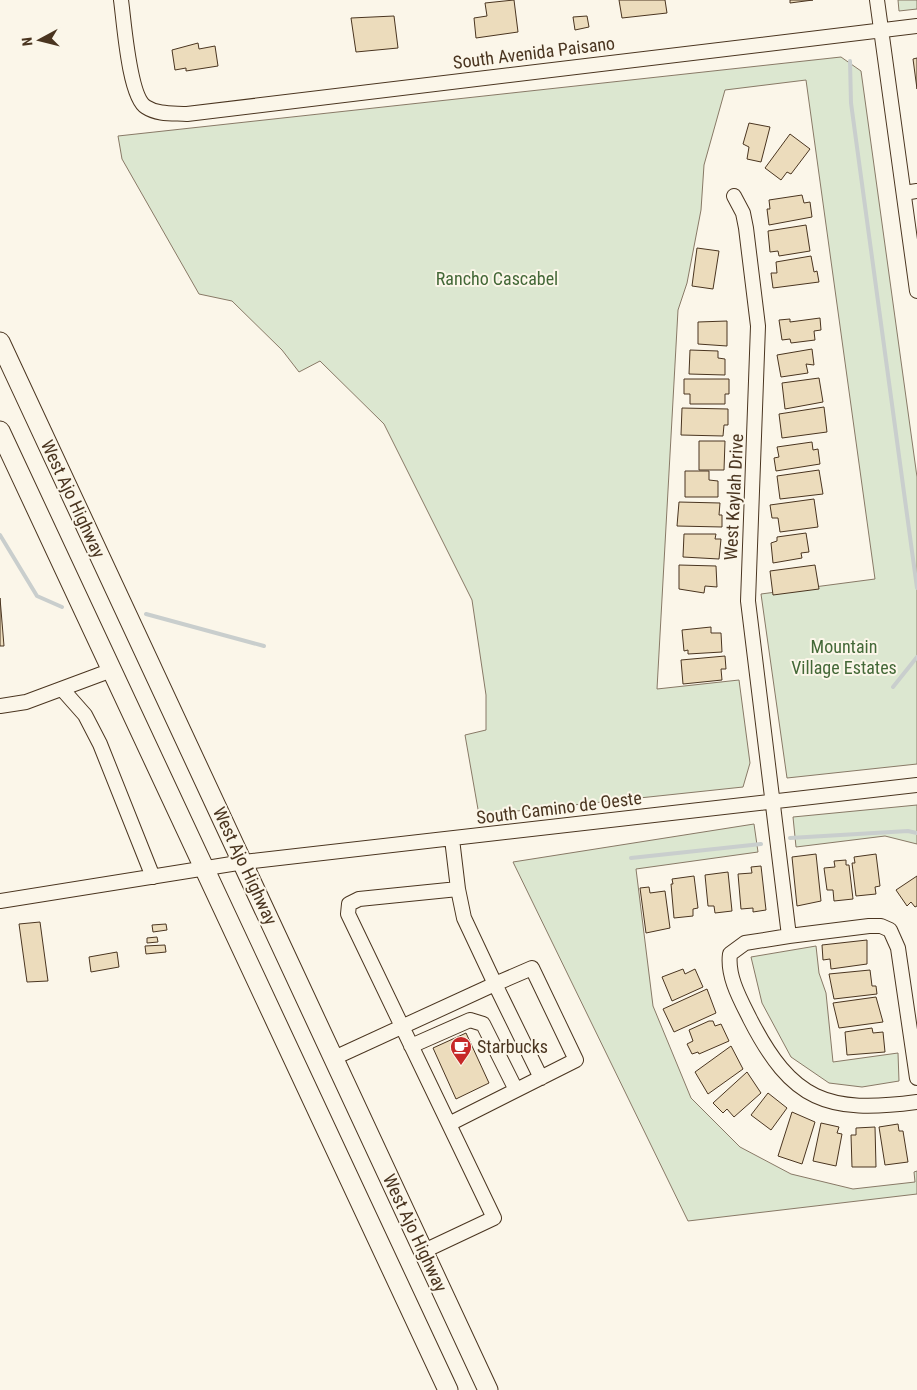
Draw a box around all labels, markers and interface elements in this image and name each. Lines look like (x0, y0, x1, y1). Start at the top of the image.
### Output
north arrow (15, 15, 65, 65)
street label: South Avenida Paisano (452, 32, 616, 73)
text: N (19, 36, 36, 47)
park label: Rancho Cascabel (436, 268, 558, 289)
street label: West Kaylah Drive (720, 433, 747, 561)
street label: West Ajo Highway (37, 436, 110, 562)
park label: Mountain Village Estates (791, 636, 897, 678)
street label: South Camino de Oeste (475, 787, 643, 828)
street label: West Ajo Highway (209, 803, 282, 929)
cafe icon: Starbucks (449, 1035, 473, 1066)
place label: Starbucks (477, 1036, 548, 1057)
street label: West Ajo Highway (379, 1170, 452, 1296)

